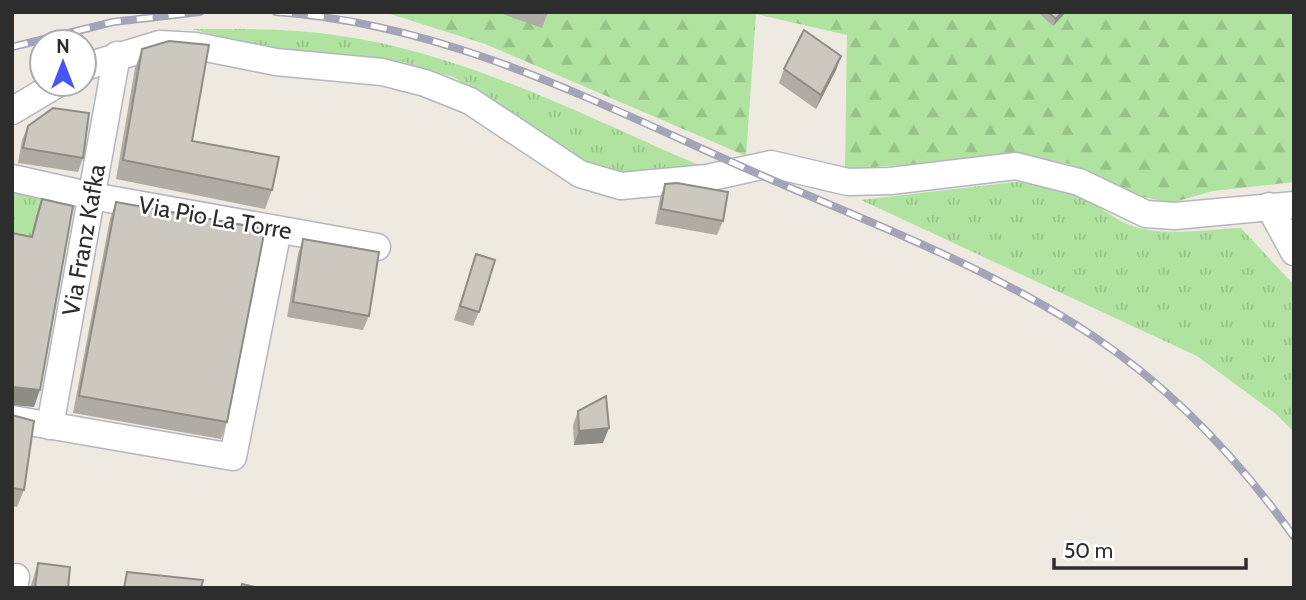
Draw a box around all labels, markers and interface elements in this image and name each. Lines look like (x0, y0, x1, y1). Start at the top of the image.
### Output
north arrow (28, 28, 98, 98)
text: N (56, 35, 70, 58)
street label: Via Franz Kafka (56, 161, 111, 318)
street label: Via Pio La Torre (136, 190, 294, 245)
scale bar (1054, 526, 1246, 570)
text: 50 m (1064, 538, 1113, 563)

